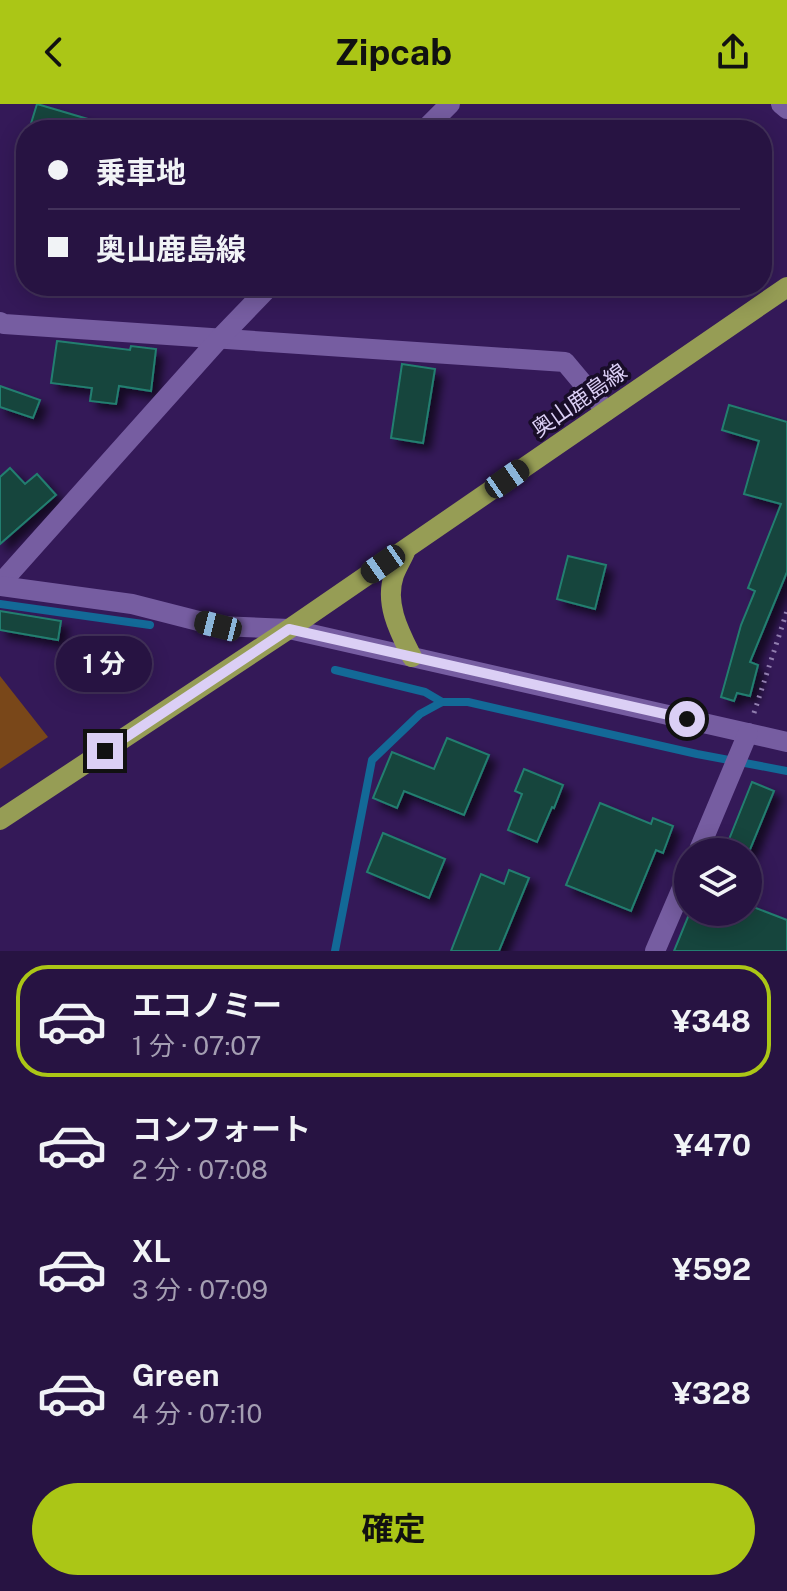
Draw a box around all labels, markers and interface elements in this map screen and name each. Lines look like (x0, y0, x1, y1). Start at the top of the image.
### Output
icon: back (32, 30, 76, 74)
icon: share (711, 30, 755, 74)
text: Zipcab (335, 31, 452, 73)
text: 乗車地 (96, 154, 186, 190)
text: 奥山鹿島線 (96, 231, 246, 267)
street label: 奥山鹿島線 (526, 358, 632, 442)
car (480, 455, 534, 503)
car (356, 540, 410, 588)
car (192, 609, 244, 643)
callout: 1 分 (57, 635, 153, 691)
text: 1 分 (83, 648, 126, 679)
route start (669, 701, 705, 737)
route end (87, 733, 123, 769)
map controls (674, 838, 762, 926)
button: layers (674, 838, 762, 926)
icon: car (36, 985, 108, 1057)
text: エコノミー (132, 987, 282, 1023)
text: ¥348 (672, 1003, 751, 1039)
text: 1 分 · 07:07 (132, 1030, 261, 1061)
icon: car (36, 1109, 108, 1181)
text: コンフォート (132, 1111, 311, 1147)
text: ¥470 (674, 1127, 751, 1163)
text: 2 分 · 07:08 (132, 1154, 268, 1185)
icon: car (36, 1233, 108, 1305)
text: XL (132, 1233, 171, 1269)
text: ¥592 (672, 1251, 751, 1287)
text: 3 分 · 07:09 (132, 1274, 268, 1305)
icon: car (36, 1357, 108, 1429)
text: Green (132, 1357, 219, 1393)
text: ¥328 (672, 1375, 751, 1411)
text: 4 分 · 07:10 (132, 1398, 263, 1429)
button: 確定 (32, 1483, 755, 1575)

